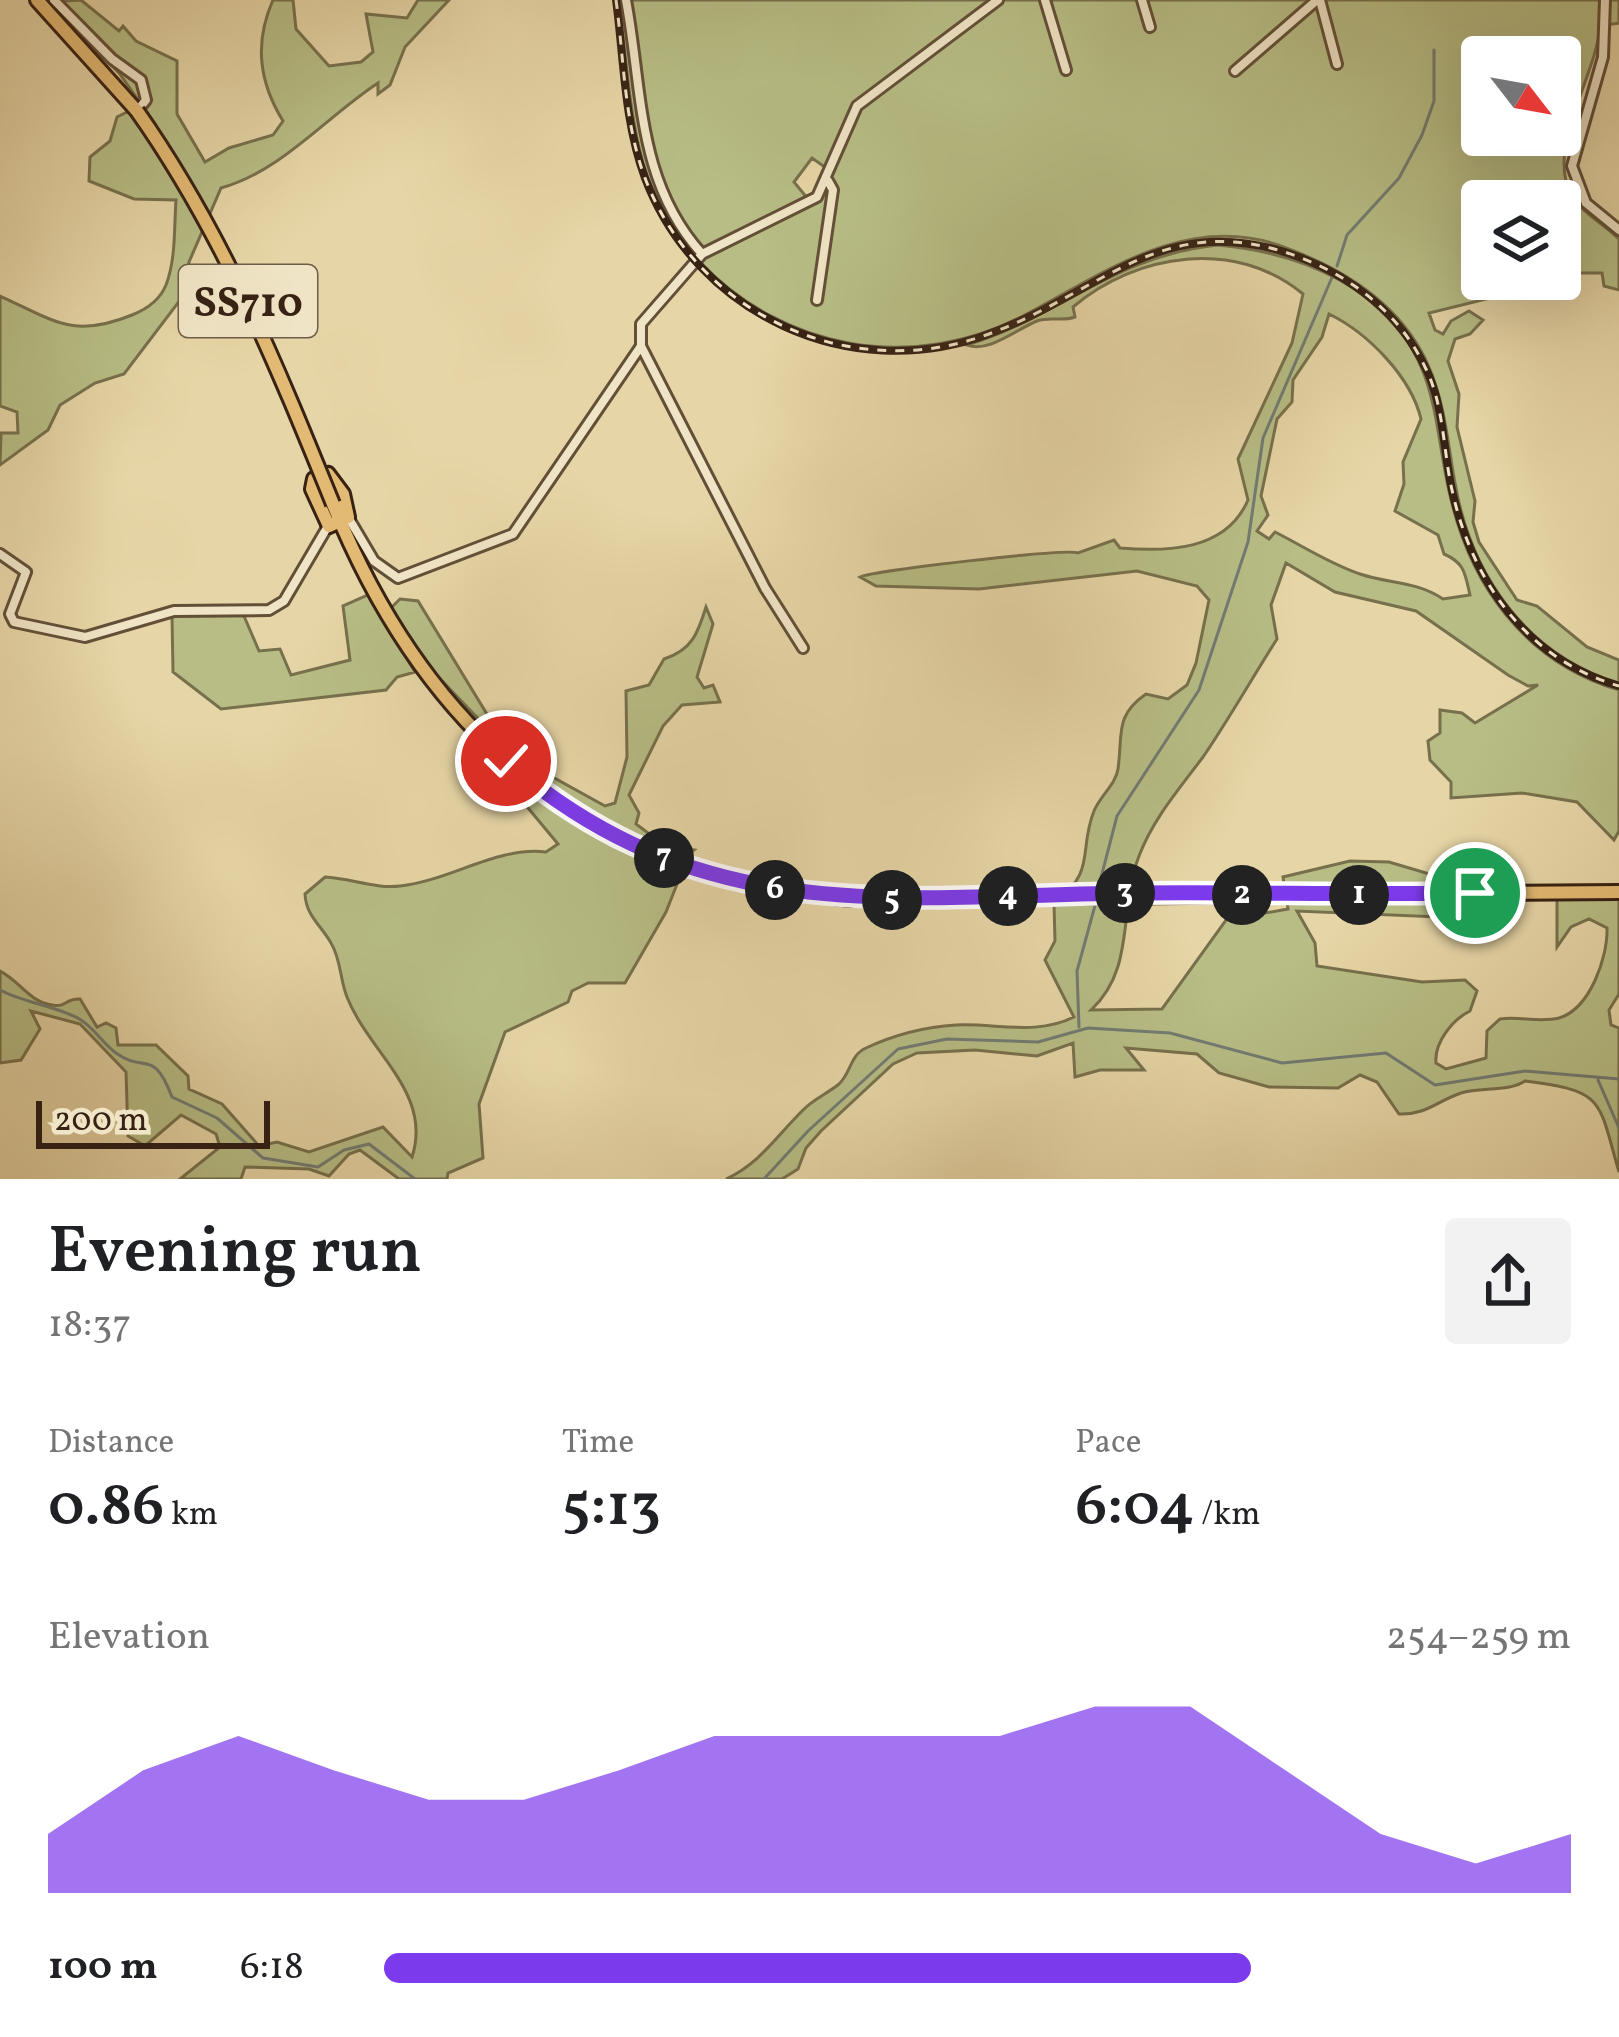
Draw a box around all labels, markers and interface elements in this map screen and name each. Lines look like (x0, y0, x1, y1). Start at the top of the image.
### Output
north arrow (1461, 36, 1581, 156)
map controls (1461, 36, 1581, 300)
button: layers (1461, 180, 1581, 300)
road number: SS710 (179, 265, 317, 337)
pin (455, 710, 557, 812)
icon: check (473, 728, 539, 794)
pin: 7 (634, 828, 694, 888)
text: 7 (656, 835, 672, 881)
pin (1424, 842, 1526, 944)
pin: 6 (745, 860, 805, 920)
icon: arrive (1442, 860, 1508, 926)
pin: 3 (1095, 863, 1155, 923)
pin: 2 (1212, 865, 1272, 925)
pin: 1 (1329, 865, 1389, 925)
pin: 4 (978, 866, 1038, 926)
text: 6 (766, 867, 784, 913)
pin: 5 (862, 870, 922, 930)
text: 3 (1117, 870, 1133, 916)
text: 2 (1233, 872, 1251, 918)
text: 1 (1352, 872, 1366, 918)
text: 4 (998, 873, 1018, 919)
text: 5 (884, 877, 900, 923)
scale bar (36, 1095, 270, 1148)
text: 200 m (54, 1099, 148, 1145)
text: Evening run (48, 1208, 422, 1300)
button: share (1445, 1218, 1571, 1344)
text: 18:37 (48, 1299, 131, 1353)
text: Distance (48, 1421, 174, 1467)
text: Time (562, 1421, 634, 1467)
text: Pace (1075, 1421, 1141, 1467)
text: 0.86 (48, 1467, 164, 1550)
text: 5:13 (562, 1467, 661, 1550)
text: 6:04 (1075, 1467, 1195, 1550)
text: km (164, 1493, 218, 1539)
text: /km (1195, 1493, 1261, 1539)
text: Elevation (48, 1611, 210, 1665)
text: 254–259 m (1386, 1611, 1571, 1665)
text: 100 m (48, 1941, 158, 1995)
text: 6:18 (240, 1941, 304, 1995)

